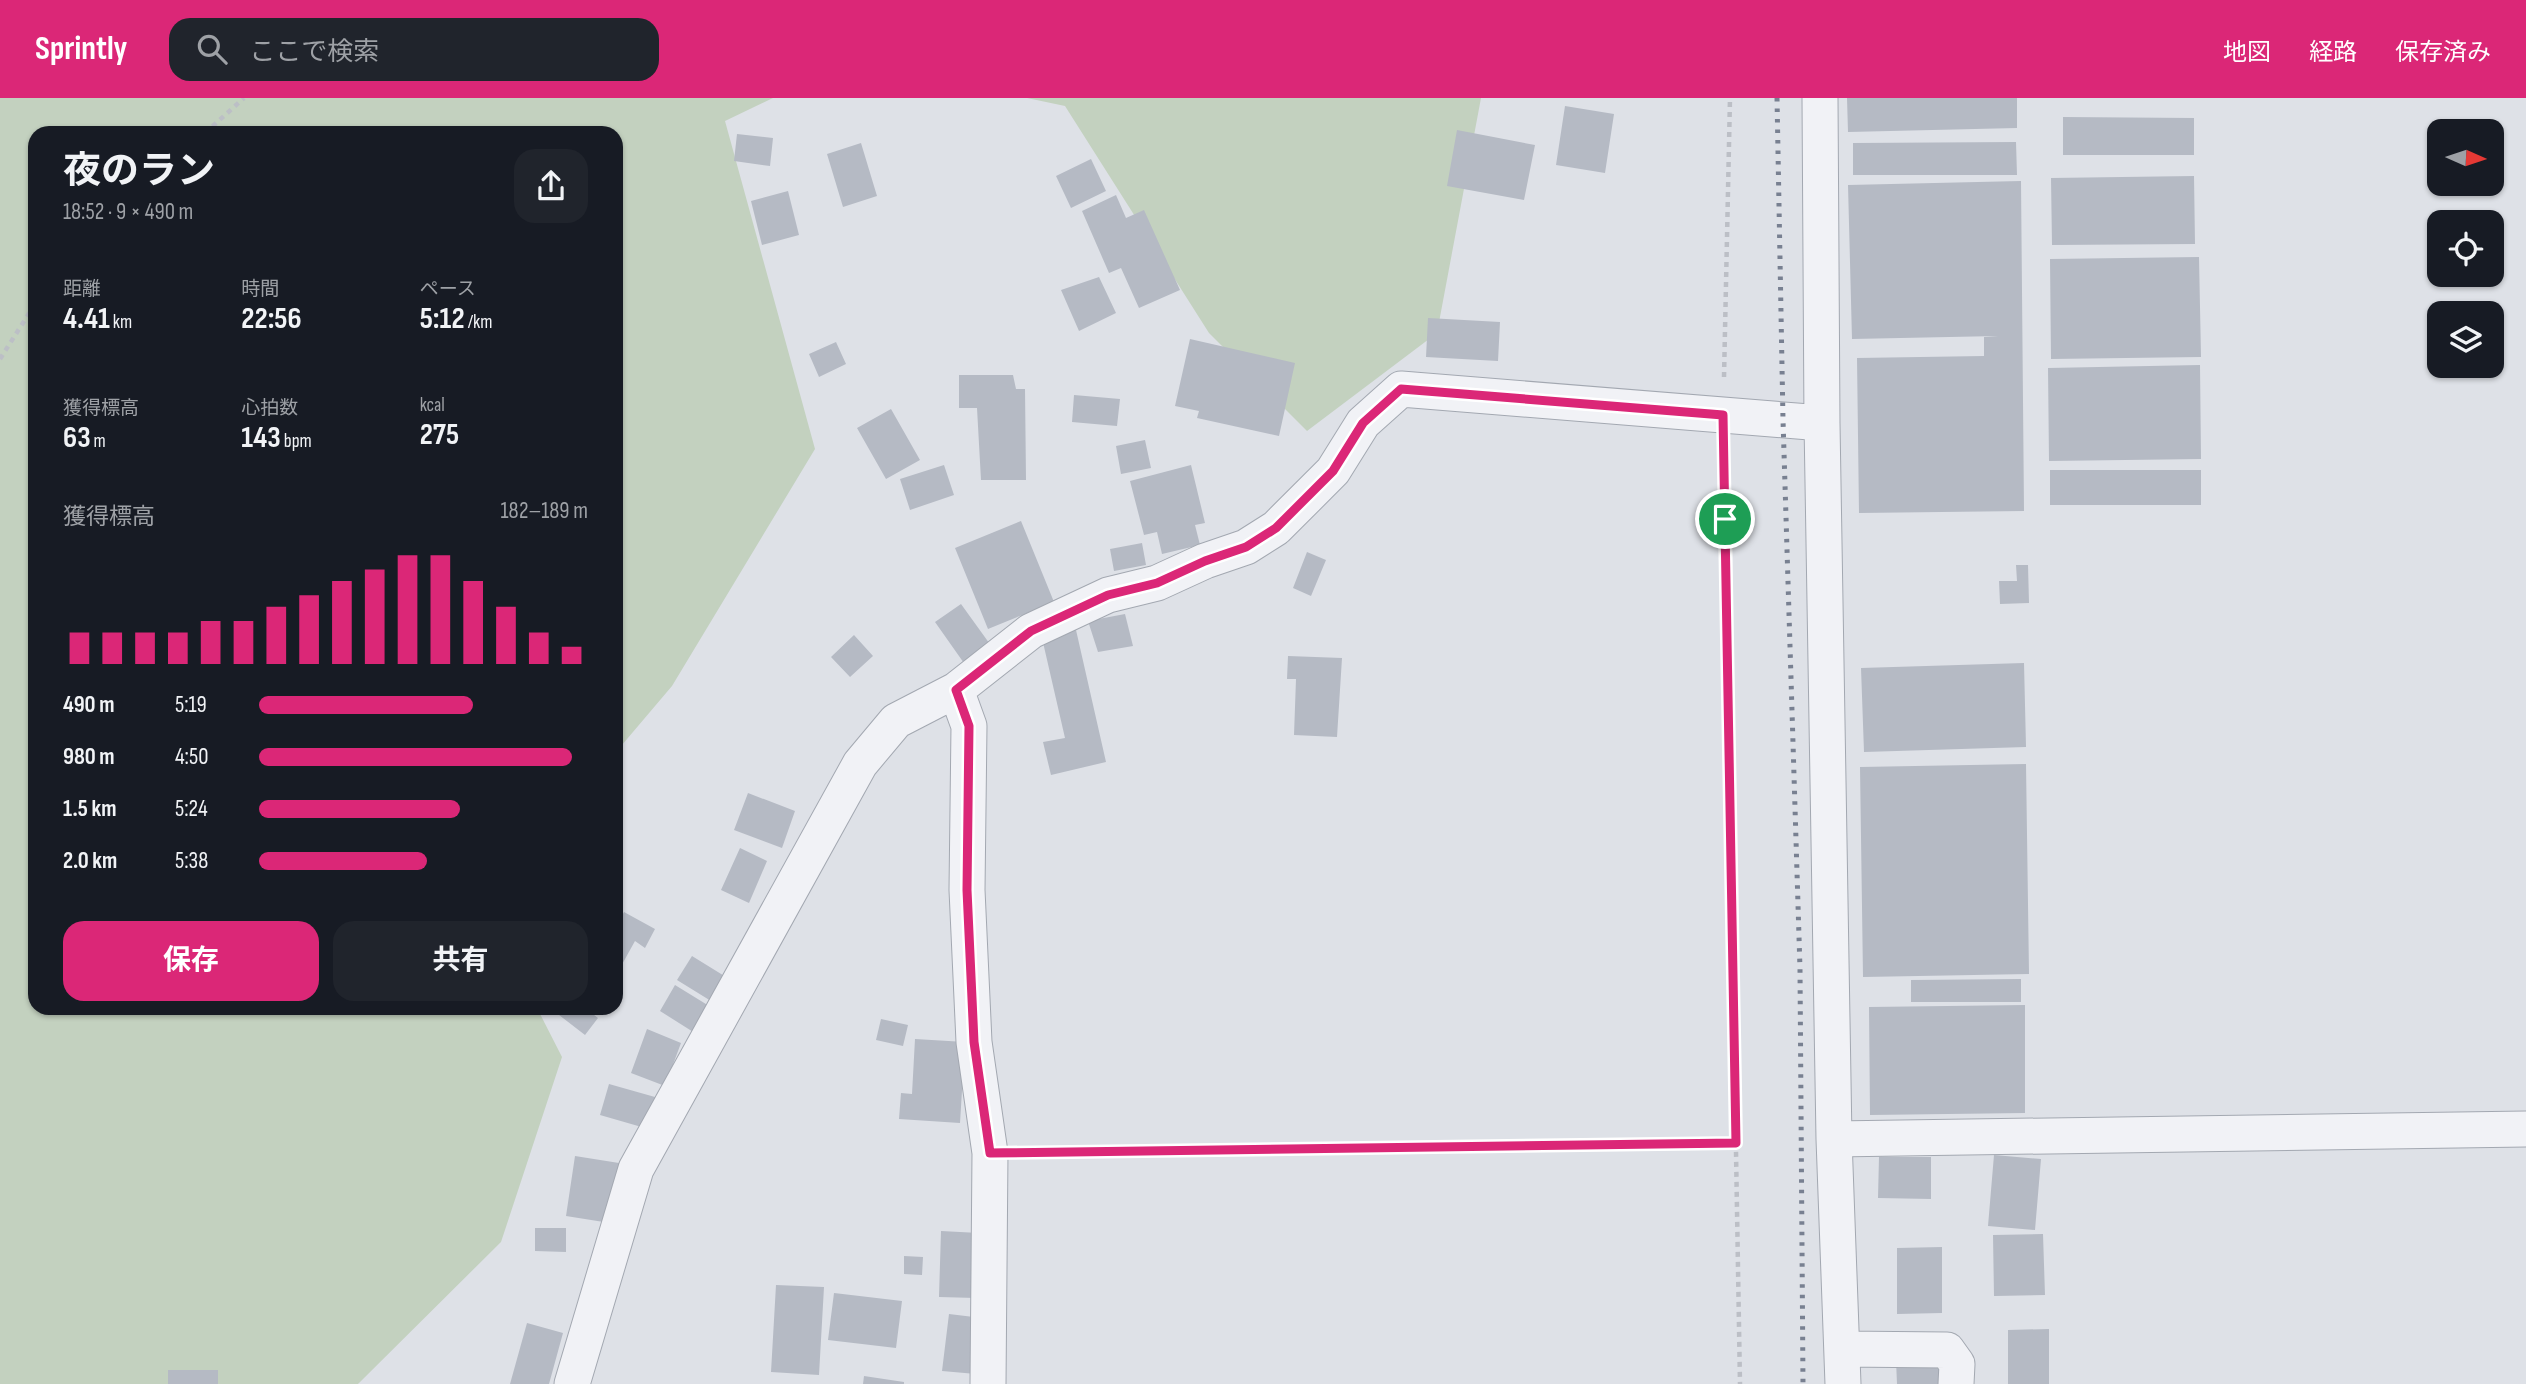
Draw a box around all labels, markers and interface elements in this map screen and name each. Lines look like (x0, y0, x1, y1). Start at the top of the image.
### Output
search box (169, 18, 659, 81)
text: Sprintly (35, 29, 127, 69)
icon: search (193, 30, 231, 68)
text: ここで検索 (249, 37, 379, 68)
text: 地図 (2223, 38, 2271, 67)
text: 経路 (2309, 38, 2357, 67)
text: 保存済み (2395, 38, 2491, 67)
north arrow (2427, 119, 2504, 196)
map controls (2427, 119, 2504, 378)
text: 夜のラン (63, 149, 215, 194)
button: share (514, 149, 588, 223)
text: 18:52 · 9 × 490 m (63, 198, 193, 226)
button: locate (2427, 210, 2504, 287)
text: 距離 (63, 278, 101, 301)
text: 時間 (241, 278, 279, 301)
text: ペース (420, 278, 476, 301)
text: 4.41 (63, 301, 110, 337)
text: 22:56 (241, 301, 302, 337)
text: 5:12 (420, 301, 465, 337)
button: layers (2427, 301, 2504, 378)
text: km (110, 311, 132, 334)
text: /km (465, 311, 493, 334)
text: kcal (420, 394, 445, 417)
text: 獲得標高 (63, 397, 139, 420)
text: 心拍数 (241, 397, 298, 420)
text: 275 (420, 417, 459, 453)
text: 63 (63, 420, 91, 456)
text: 143 (241, 420, 281, 456)
text: m (91, 430, 106, 453)
text: bpm (281, 430, 312, 453)
pin (1695, 489, 1755, 549)
text: 182–189 m (501, 497, 588, 525)
icon: arrive (1706, 500, 1744, 538)
text: 獲得標高 (63, 503, 155, 531)
text: 490 m (63, 691, 114, 719)
text: 5:19 (175, 691, 207, 719)
text: 980 m (63, 743, 115, 771)
text: 4:50 (175, 743, 208, 771)
text: 1.5 km (63, 795, 116, 823)
text: 5:24 (175, 795, 208, 823)
text: 2.0 km (63, 847, 117, 875)
text: 5:38 (175, 847, 208, 875)
button: 保存 (63, 921, 319, 1001)
button: 共有 (333, 921, 588, 1001)

